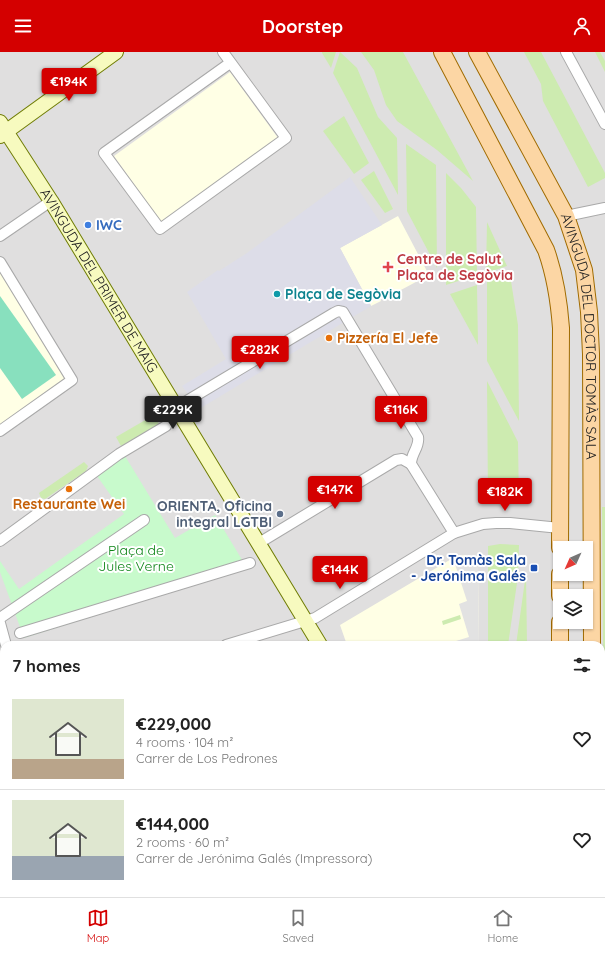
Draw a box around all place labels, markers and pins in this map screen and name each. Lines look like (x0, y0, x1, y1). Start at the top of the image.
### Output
pin: €194K (41, 68, 97, 102)
place label: IWC (96, 216, 122, 234)
marker: IWC (83, 220, 93, 230)
place label: Centre de Salut Plaça de Segòvia (397, 250, 513, 284)
marker: Centre de Salut Plaça de Segòvia (382, 261, 394, 273)
place label: Plaça de Segòvia (285, 285, 401, 303)
marker: Plaça de Segòvia (272, 289, 282, 299)
place label: Pizzería El Jefe (337, 329, 438, 347)
marker: Pizzería El Jefe (324, 333, 334, 343)
pin: €282K (232, 336, 288, 370)
pin: €229K (145, 396, 201, 430)
pin: €116K (373, 396, 429, 430)
pin: €147K (307, 476, 363, 510)
pin: €182K (477, 478, 533, 512)
marker: Restaurante Wei (64, 484, 74, 494)
place label: Restaurante Wei (13, 495, 125, 513)
place label: ORIENTA, Oficina integral LGTBI (157, 497, 272, 531)
marker: ORIENTA, Oficina integral LGTBI (275, 509, 285, 519)
place label: Dr. Tomàs Sala - Jerónima Galés (411, 551, 526, 585)
pin: €144K (312, 556, 368, 590)
marker: Dr. Tomàs Sala - Jerónima Galés (529, 563, 539, 573)

